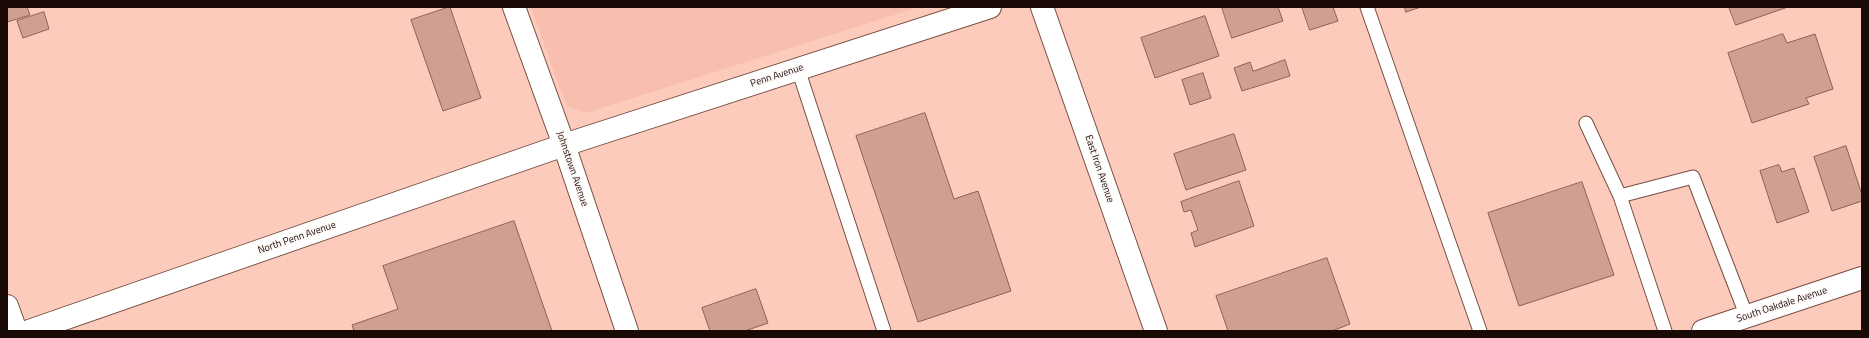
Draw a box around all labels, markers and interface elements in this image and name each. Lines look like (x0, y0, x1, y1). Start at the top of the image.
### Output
street label: Penn Avenue (749, 62, 805, 90)
street label: Johnstown Avenue (554, 130, 590, 208)
street label: East Iron Avenue (1082, 134, 1116, 204)
street label: North Penn Avenue (256, 219, 338, 257)
street label: South Oakdale Avenue (1735, 285, 1829, 325)

